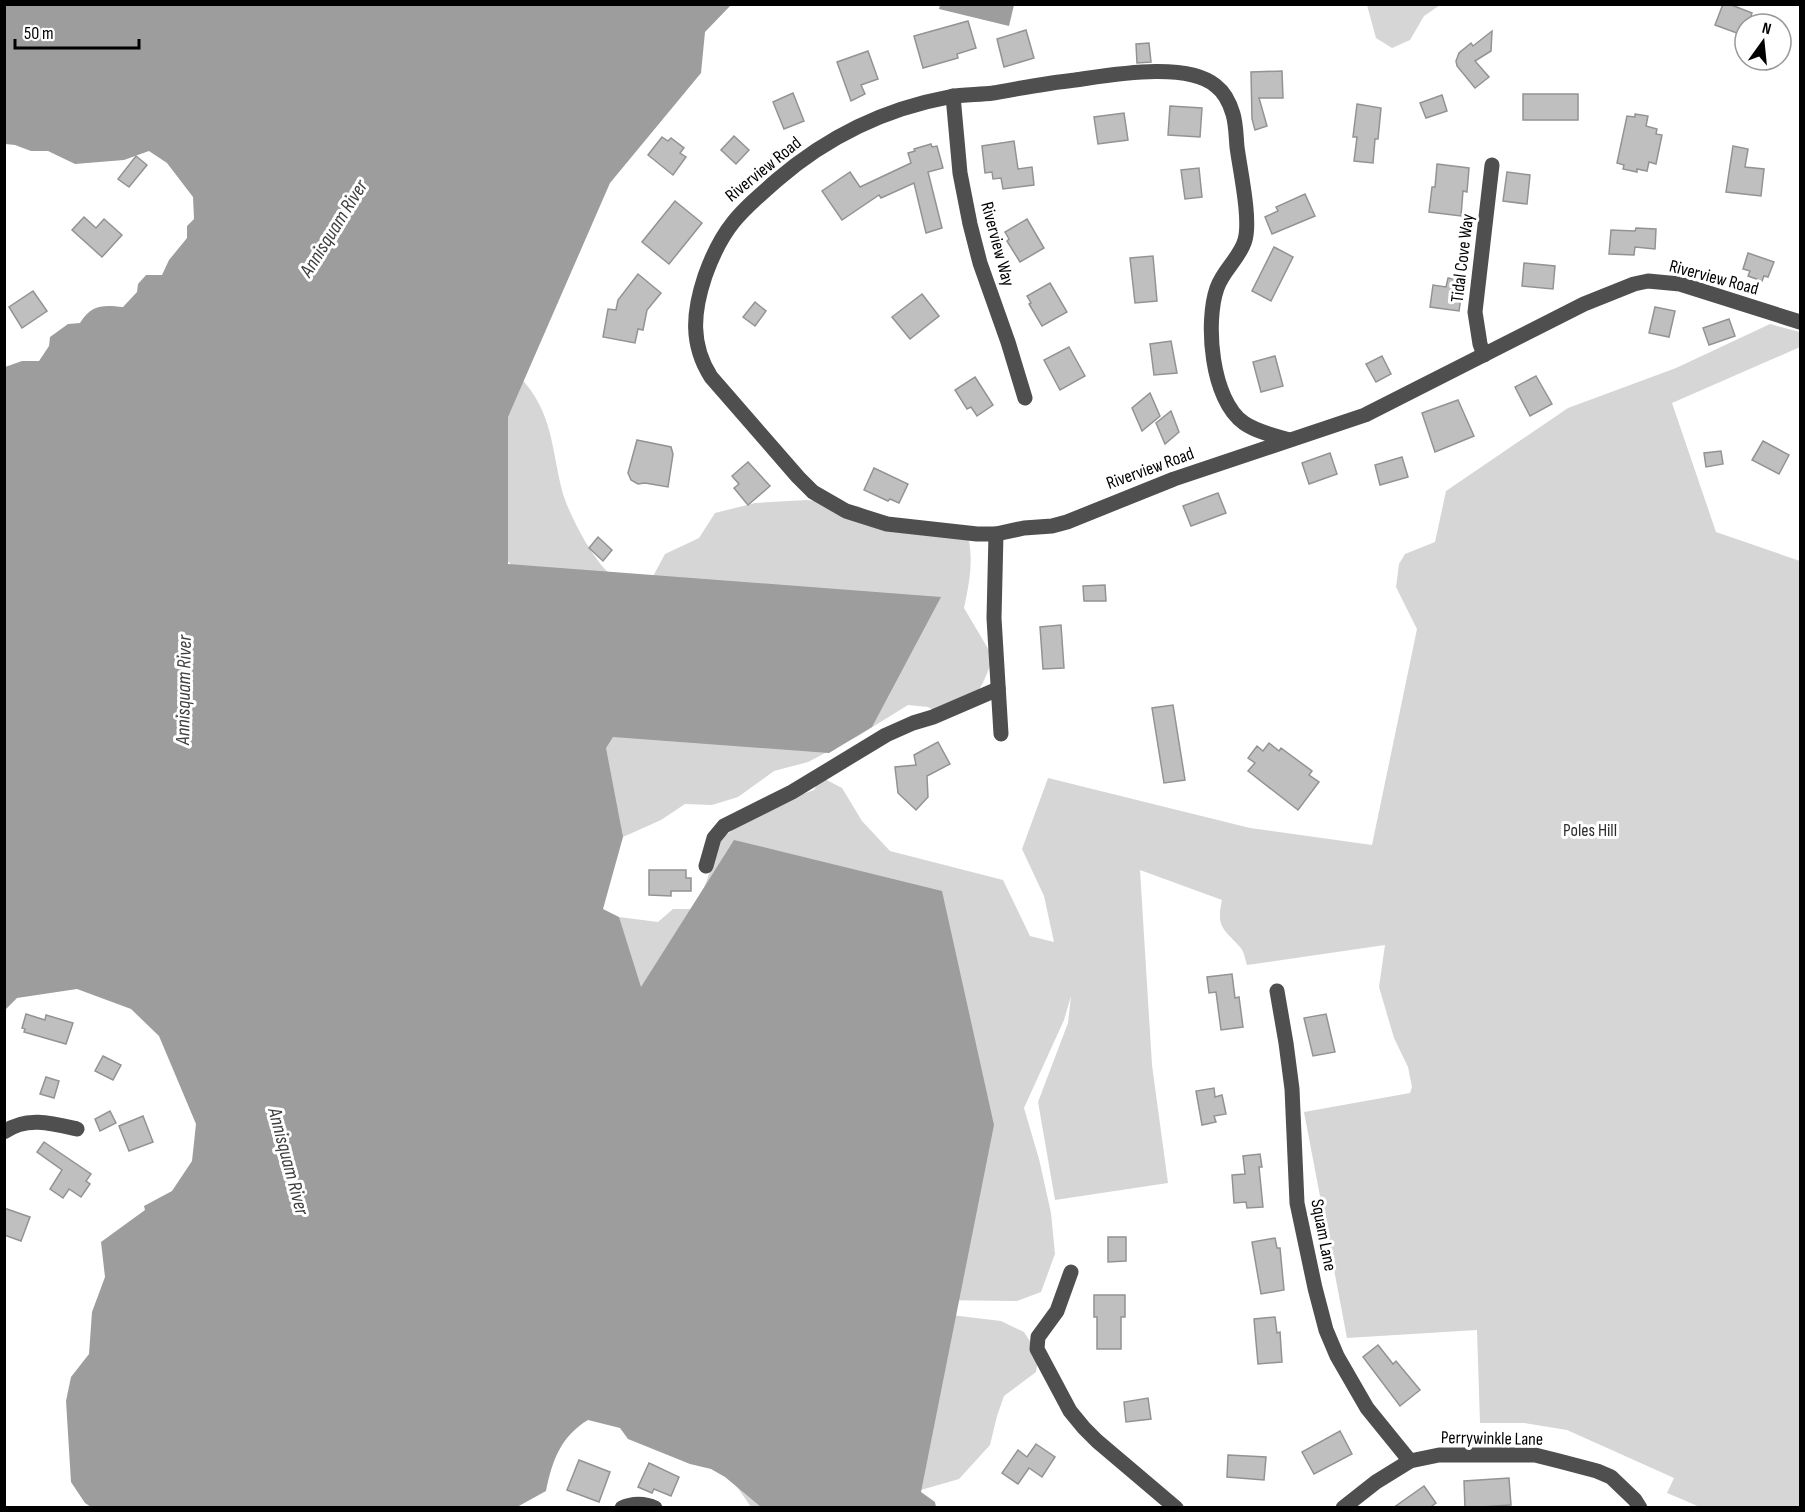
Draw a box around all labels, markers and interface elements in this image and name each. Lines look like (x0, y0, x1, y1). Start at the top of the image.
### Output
scale bar (15, 12, 140, 50)
north arrow (1733, 12, 1793, 72)
text: N (1760, 19, 1773, 39)
text: 50 m (24, 23, 54, 44)
street label: Riverview Road (721, 132, 805, 206)
water label: Annisquam River (294, 174, 374, 282)
street label: Riverview Way (976, 200, 1019, 289)
street label: Tidal Cove Way (1447, 213, 1478, 304)
street label: Riverview Road (1667, 256, 1761, 299)
street label: Riverview Road (1104, 443, 1197, 494)
water label: Annisquam River (171, 634, 197, 746)
park label: Poles Hill (1563, 820, 1617, 841)
water label: Annisquam River (262, 1104, 314, 1219)
street label: Squam Lane (1306, 1197, 1341, 1273)
street label: Perrywinkle Lane (1441, 1427, 1543, 1450)

